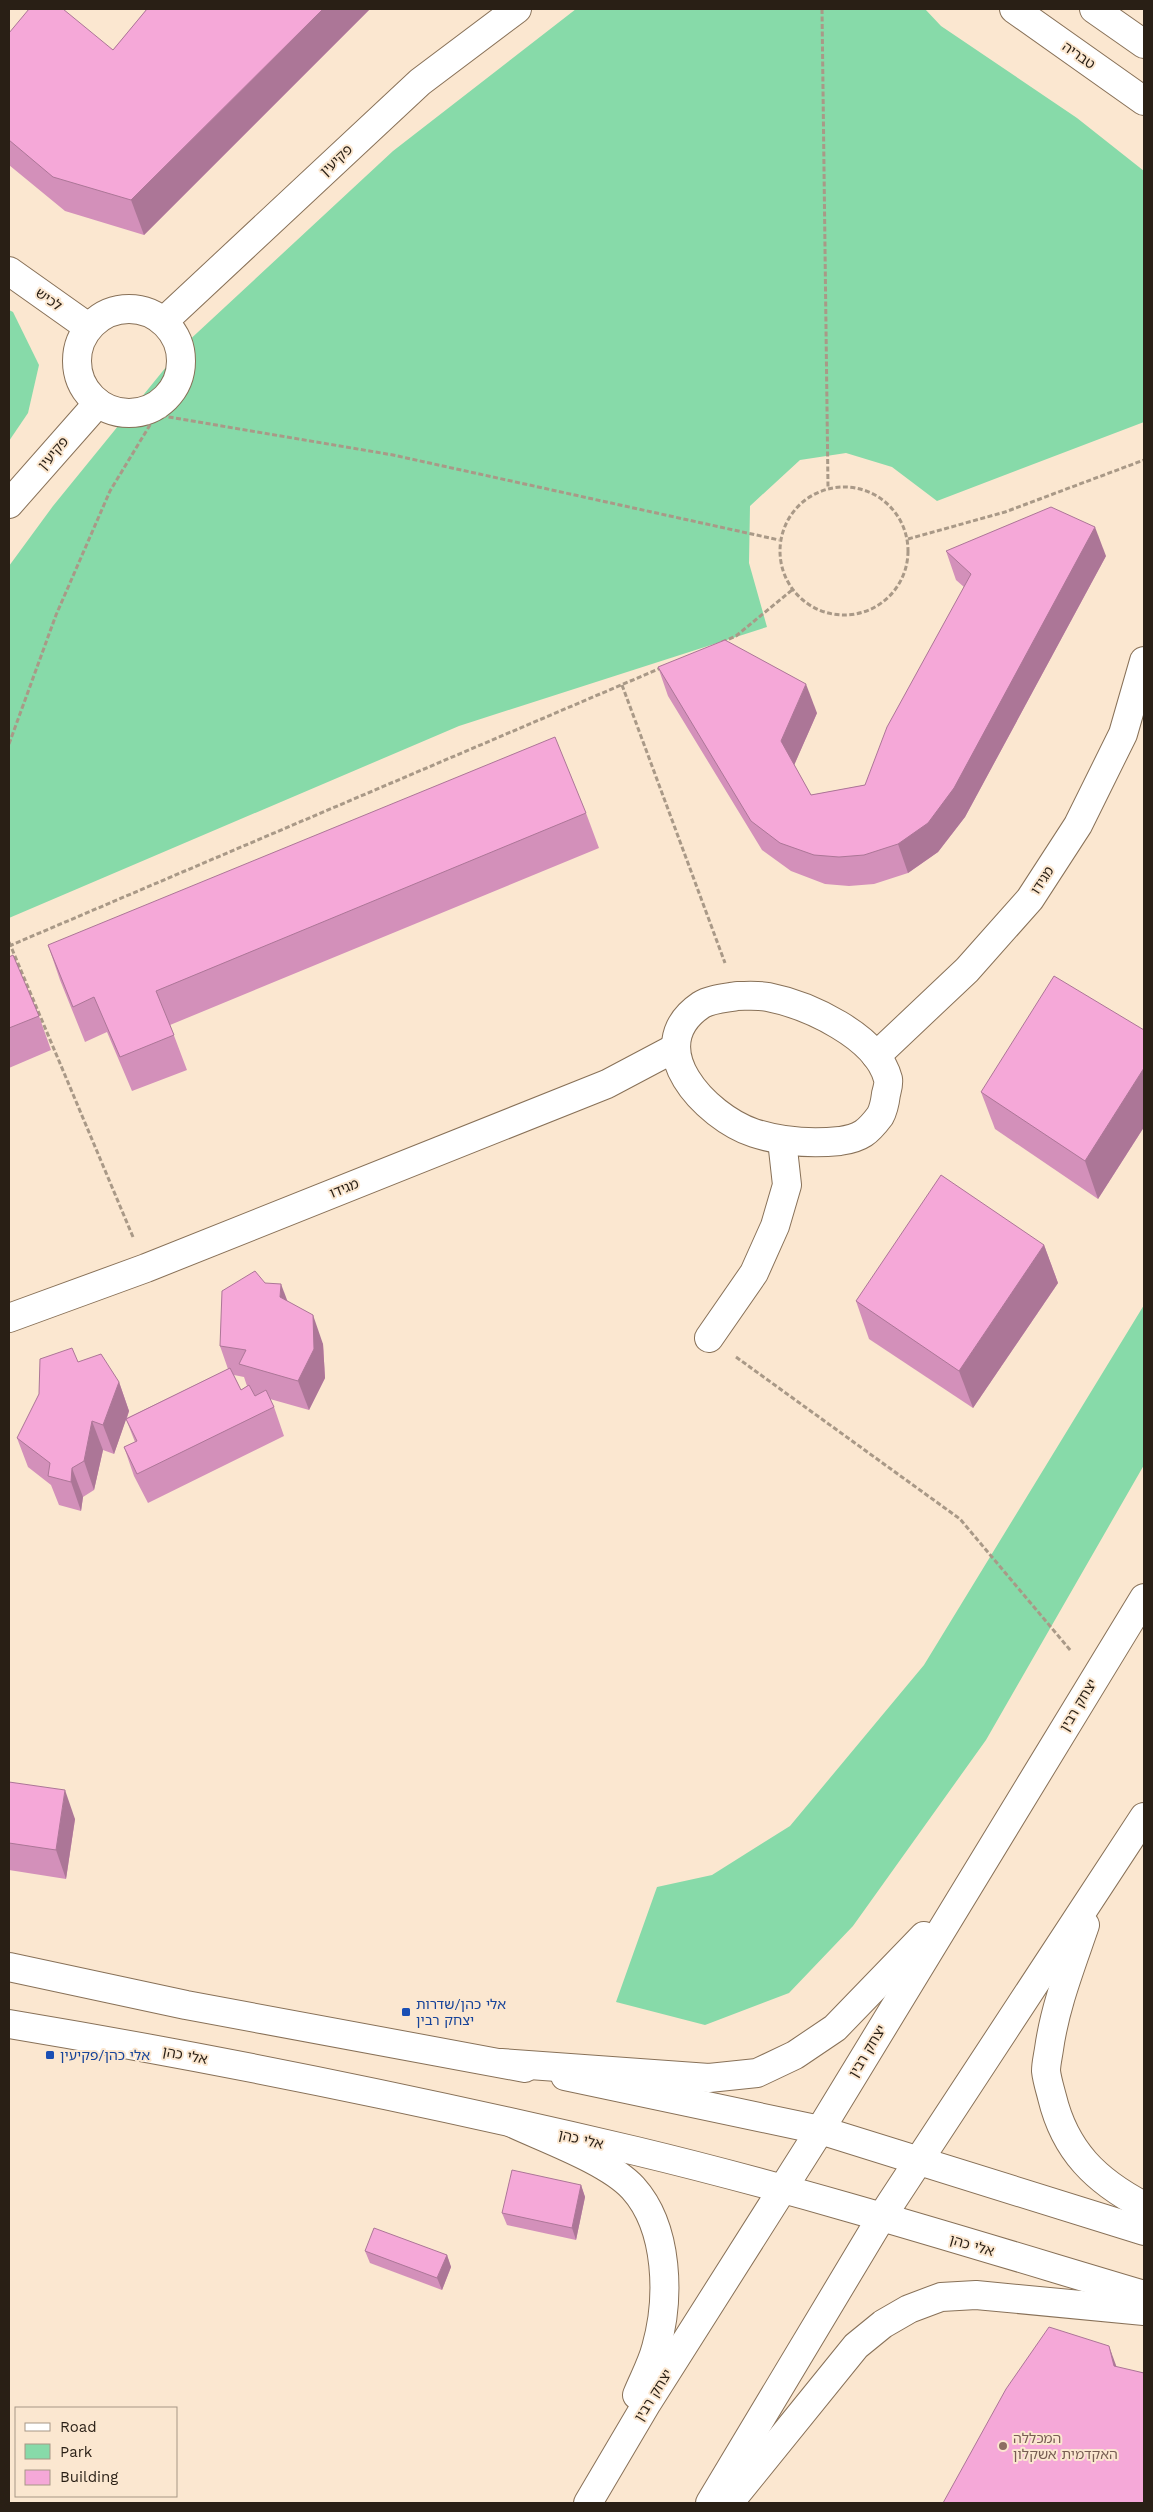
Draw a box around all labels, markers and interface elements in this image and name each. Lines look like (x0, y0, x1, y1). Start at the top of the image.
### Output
street label: טבריה (1059, 38, 1099, 72)
street label: פקיעין (317, 141, 355, 179)
street label: לכיש (33, 284, 65, 314)
street label: פקיעין (34, 433, 72, 473)
street label: מגידו (1027, 863, 1057, 897)
street label: מגידו (327, 1175, 361, 1201)
street label: יצחק רבין (1056, 1676, 1100, 1734)
place label: אלי כהן/שדרות יצחק רבין (416, 1996, 506, 2028)
marker: אלי כהן/שדרות יצחק רבין (400, 2006, 412, 2018)
street label: יצחק רבין (845, 2022, 889, 2080)
street label: אלי כהן (161, 2043, 209, 2067)
place label: אלי כהן/פקיעין (60, 2047, 150, 2063)
marker: אלי כהן/פקיעין (44, 2049, 56, 2061)
street label: אלי כהן (557, 2126, 605, 2152)
street label: אלי כהן (948, 2231, 996, 2259)
street label: יצחק רבין (631, 2366, 675, 2424)
legend (15, 2407, 178, 2497)
text: Road (60, 2418, 97, 2436)
place label: המכללה האקדמית אשקלון (1013, 2430, 1118, 2462)
marker: המכללה האקדמית אשקלון (997, 2440, 1009, 2452)
text: Park (60, 2443, 93, 2461)
text: Building (60, 2468, 118, 2486)

